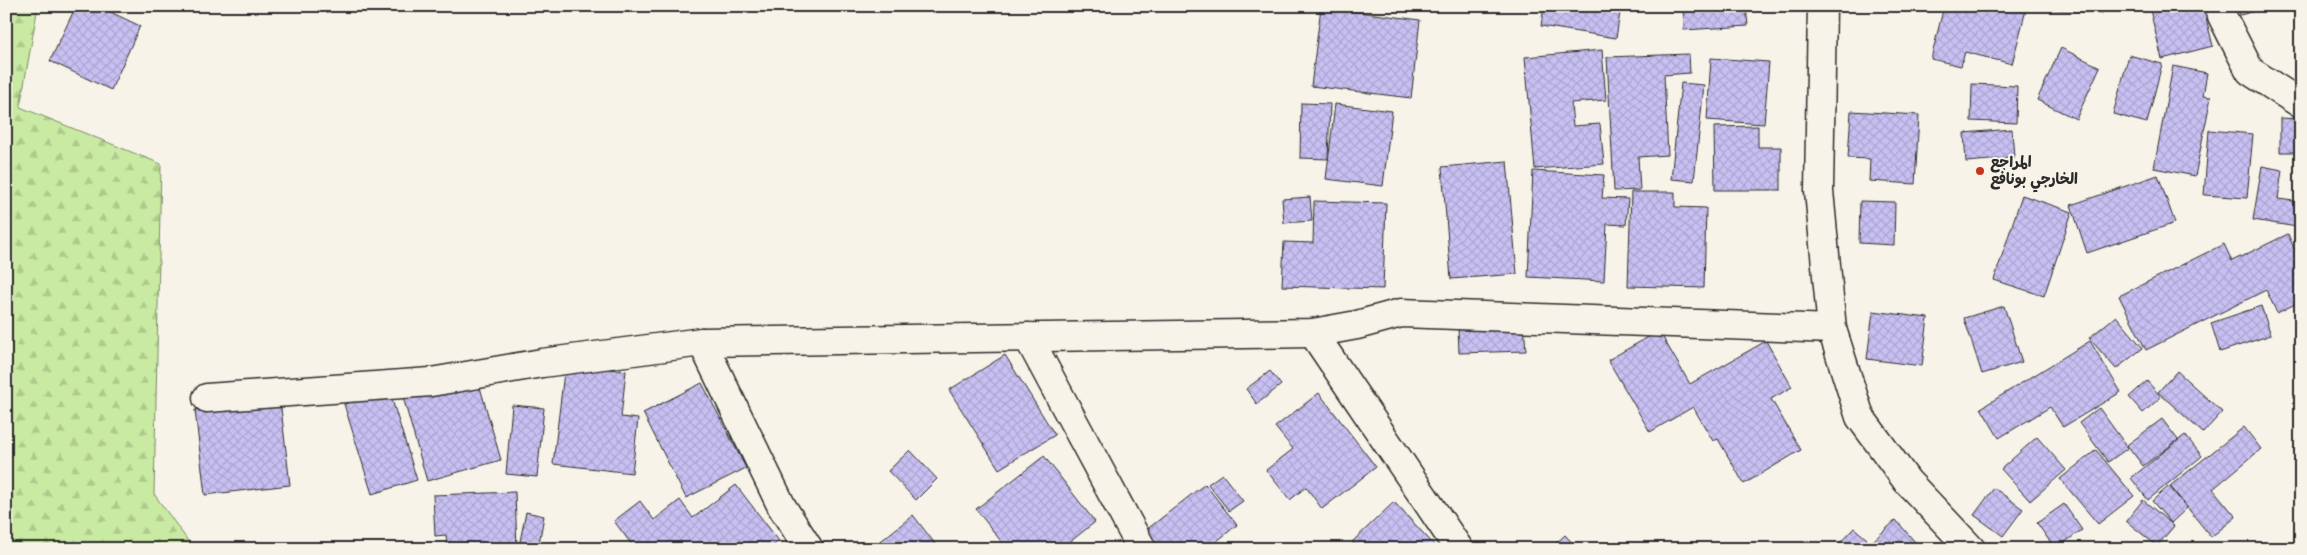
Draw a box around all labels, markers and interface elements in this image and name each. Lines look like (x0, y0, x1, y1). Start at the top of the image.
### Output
place label: المراجع الخارجي بونافع (1990, 149, 2078, 193)
marker: المراجع الخارجي بونافع (1974, 165, 1986, 177)

